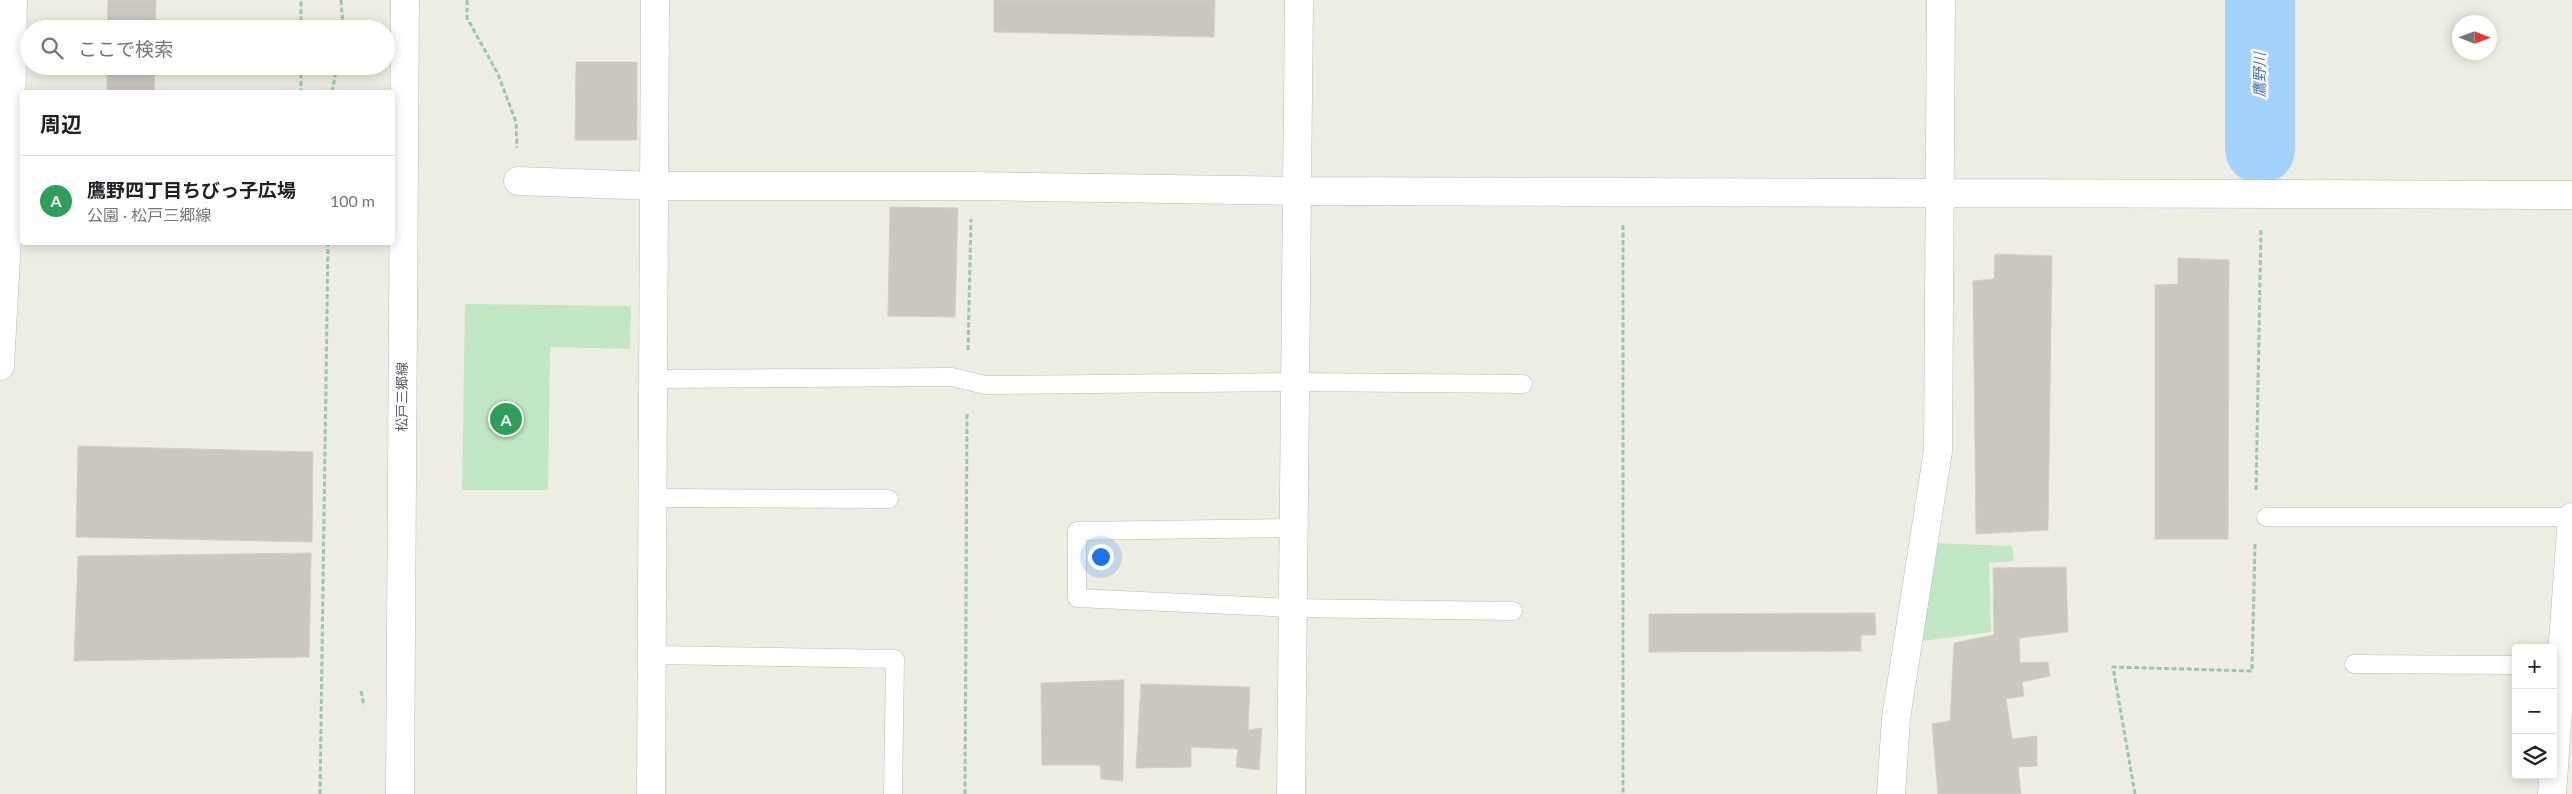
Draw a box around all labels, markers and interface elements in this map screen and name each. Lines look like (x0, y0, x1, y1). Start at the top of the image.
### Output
north arrow (2452, 15, 2497, 60)
search box (20, 20, 395, 75)
icon: search (38, 34, 66, 62)
text: ここで検索 (78, 37, 173, 60)
water label: 鷹野川 (2250, 51, 2268, 98)
text: 周辺 (40, 111, 82, 136)
text: 鷹野四丁目ちびっ子広場 (87, 178, 296, 201)
text: A (50, 191, 62, 210)
text: 100 m (330, 191, 375, 210)
text: 公園 · 松戸三郷線 (87, 205, 211, 224)
street label: 松戸三郷線 (393, 362, 410, 432)
pin: A (490, 400, 522, 438)
your location (1088, 544, 1114, 570)
map controls (2512, 644, 2557, 779)
button: + (2512, 644, 2557, 689)
button: − (2512, 689, 2557, 734)
button: layers (2512, 734, 2557, 779)

